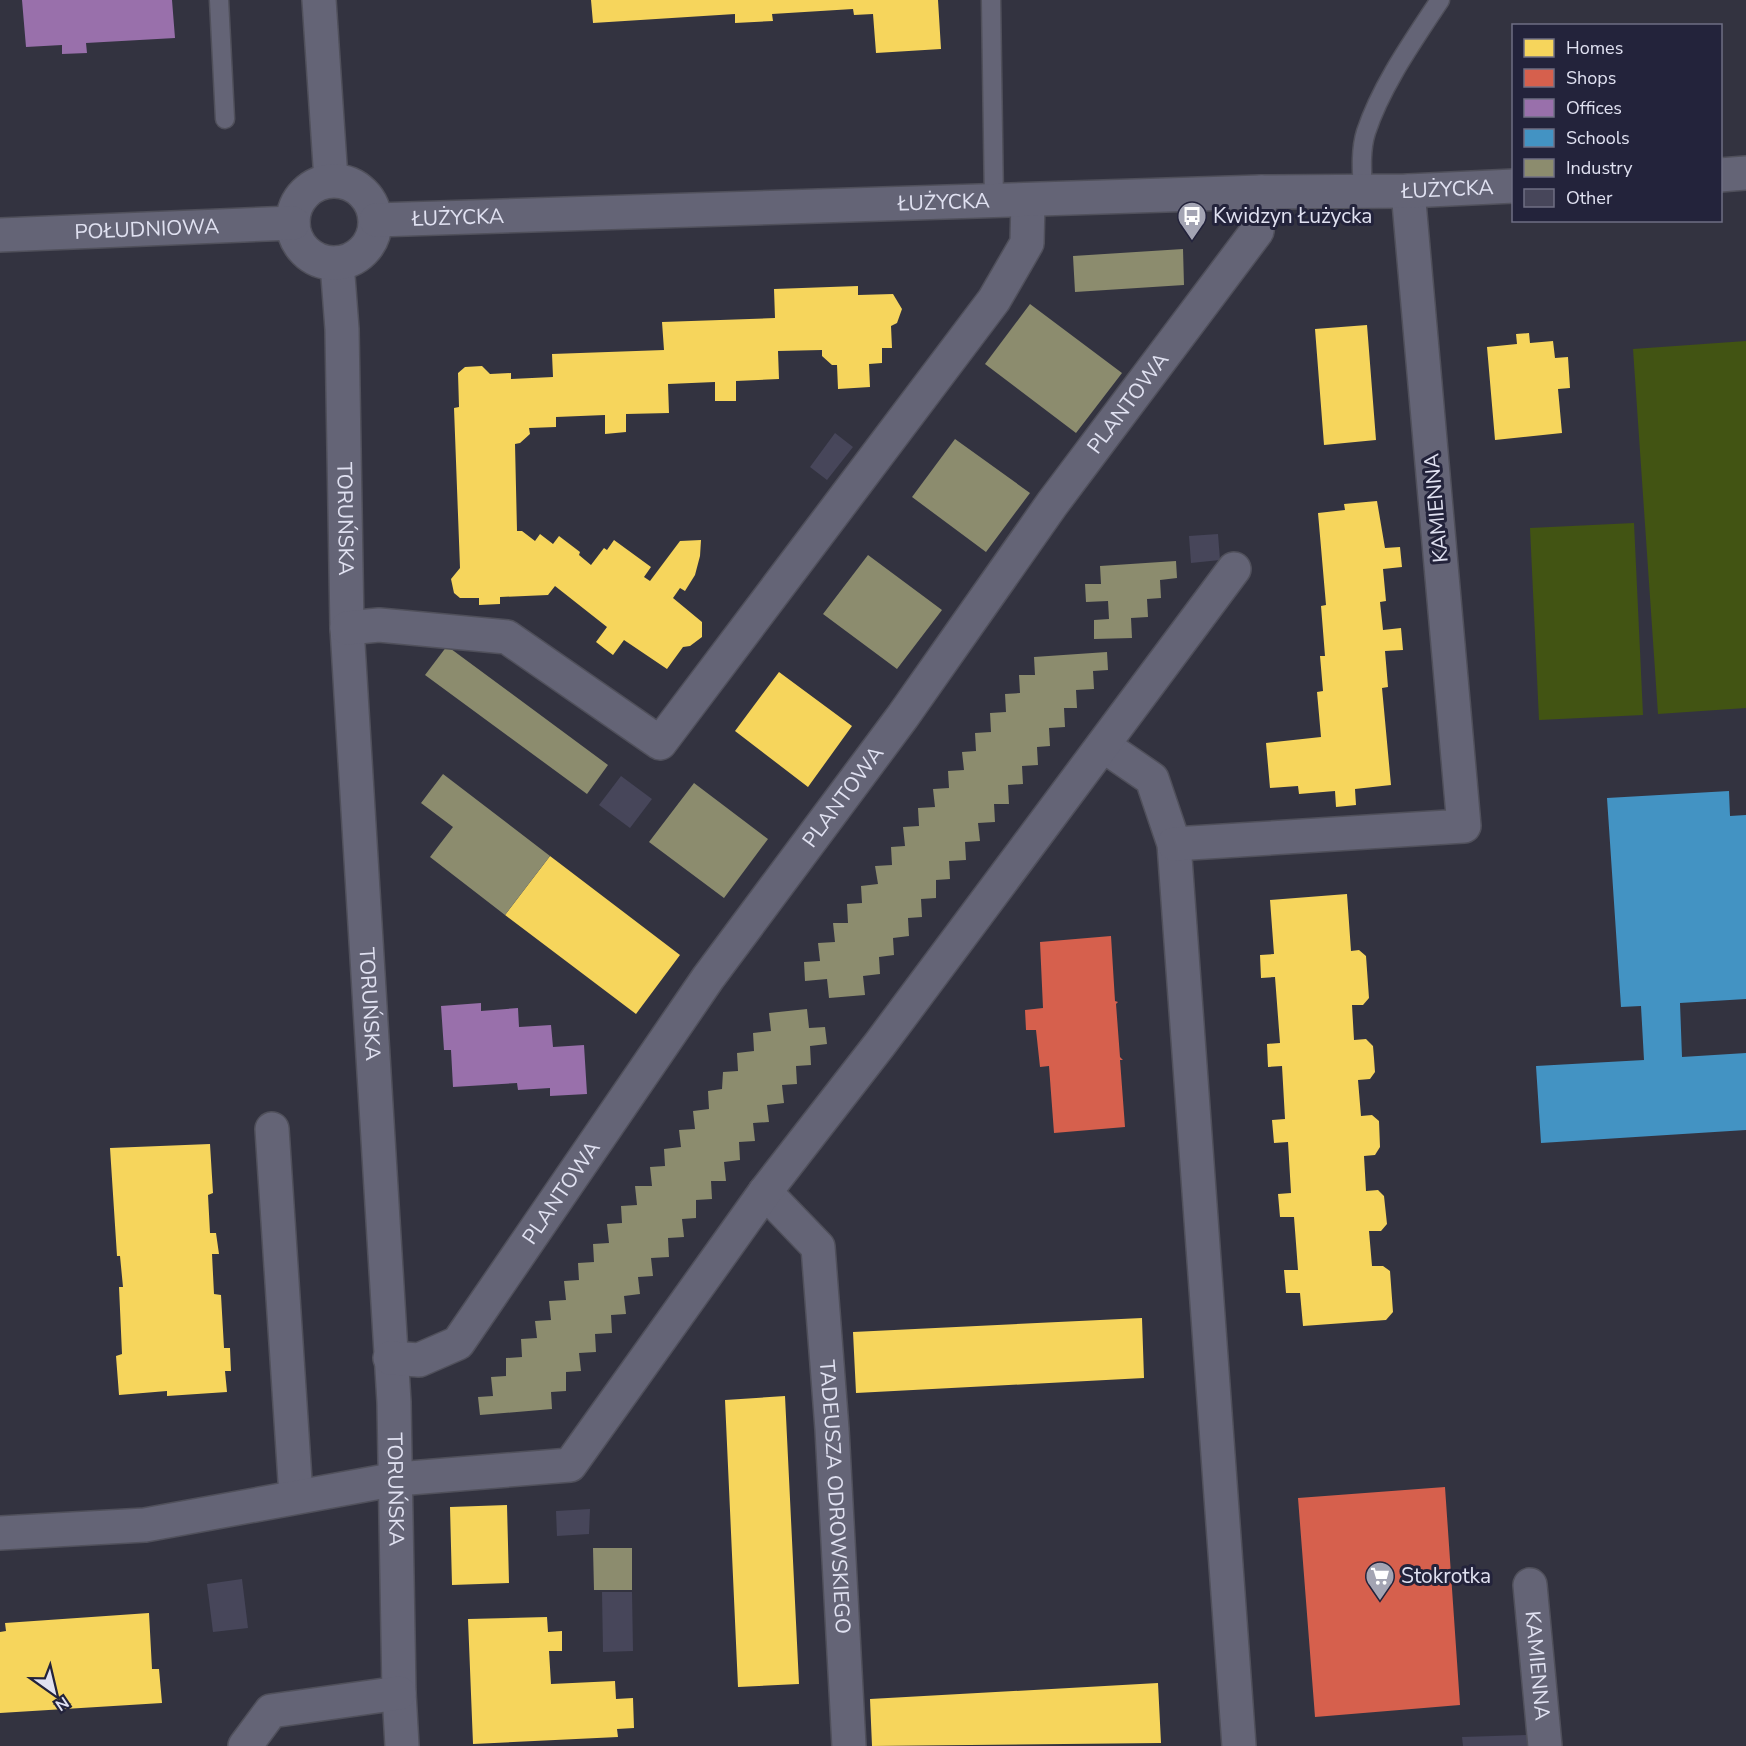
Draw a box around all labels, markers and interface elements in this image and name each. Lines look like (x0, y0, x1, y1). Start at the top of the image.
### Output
legend (1512, 24, 1722, 222)
text: Homes (1566, 36, 1623, 60)
text: Shops (1566, 66, 1616, 90)
text: Offices (1566, 96, 1622, 120)
text: Schools (1566, 126, 1630, 150)
text: Industry (1566, 156, 1633, 180)
street label: ŁUŻYCKA (1400, 173, 1494, 205)
text: Other (1566, 186, 1613, 210)
street label: ŁUŻYCKA (896, 187, 990, 218)
bus stop icon: Kwidzyn Łużycka (1176, 200, 1208, 242)
street label: ŁUŻYCKA (410, 202, 504, 233)
place label: Kwidzyn Łużycka (1213, 202, 1372, 230)
street label: POŁUDNIOWA (74, 212, 220, 246)
street label: PLANTOWA (1081, 347, 1175, 459)
street label: KAMIENNA (1417, 452, 1455, 564)
street label: TORUŃSKA (330, 462, 360, 576)
street label: PLANTOWA (796, 740, 890, 853)
street label: TORUŃSKA (352, 947, 387, 1062)
street label: PLANTOWA (516, 1135, 606, 1250)
street label: TADEUSZA ODROWSKIEGO (813, 1359, 857, 1635)
street label: TORUŃSKA (381, 1432, 410, 1546)
supermarket icon: Stokrotka (1364, 1560, 1396, 1602)
place label: Stokrotka (1401, 1562, 1491, 1590)
street label: KAMIENNA (1518, 1610, 1557, 1722)
north arrow (24, 1662, 84, 1722)
text: N (51, 1691, 73, 1716)

